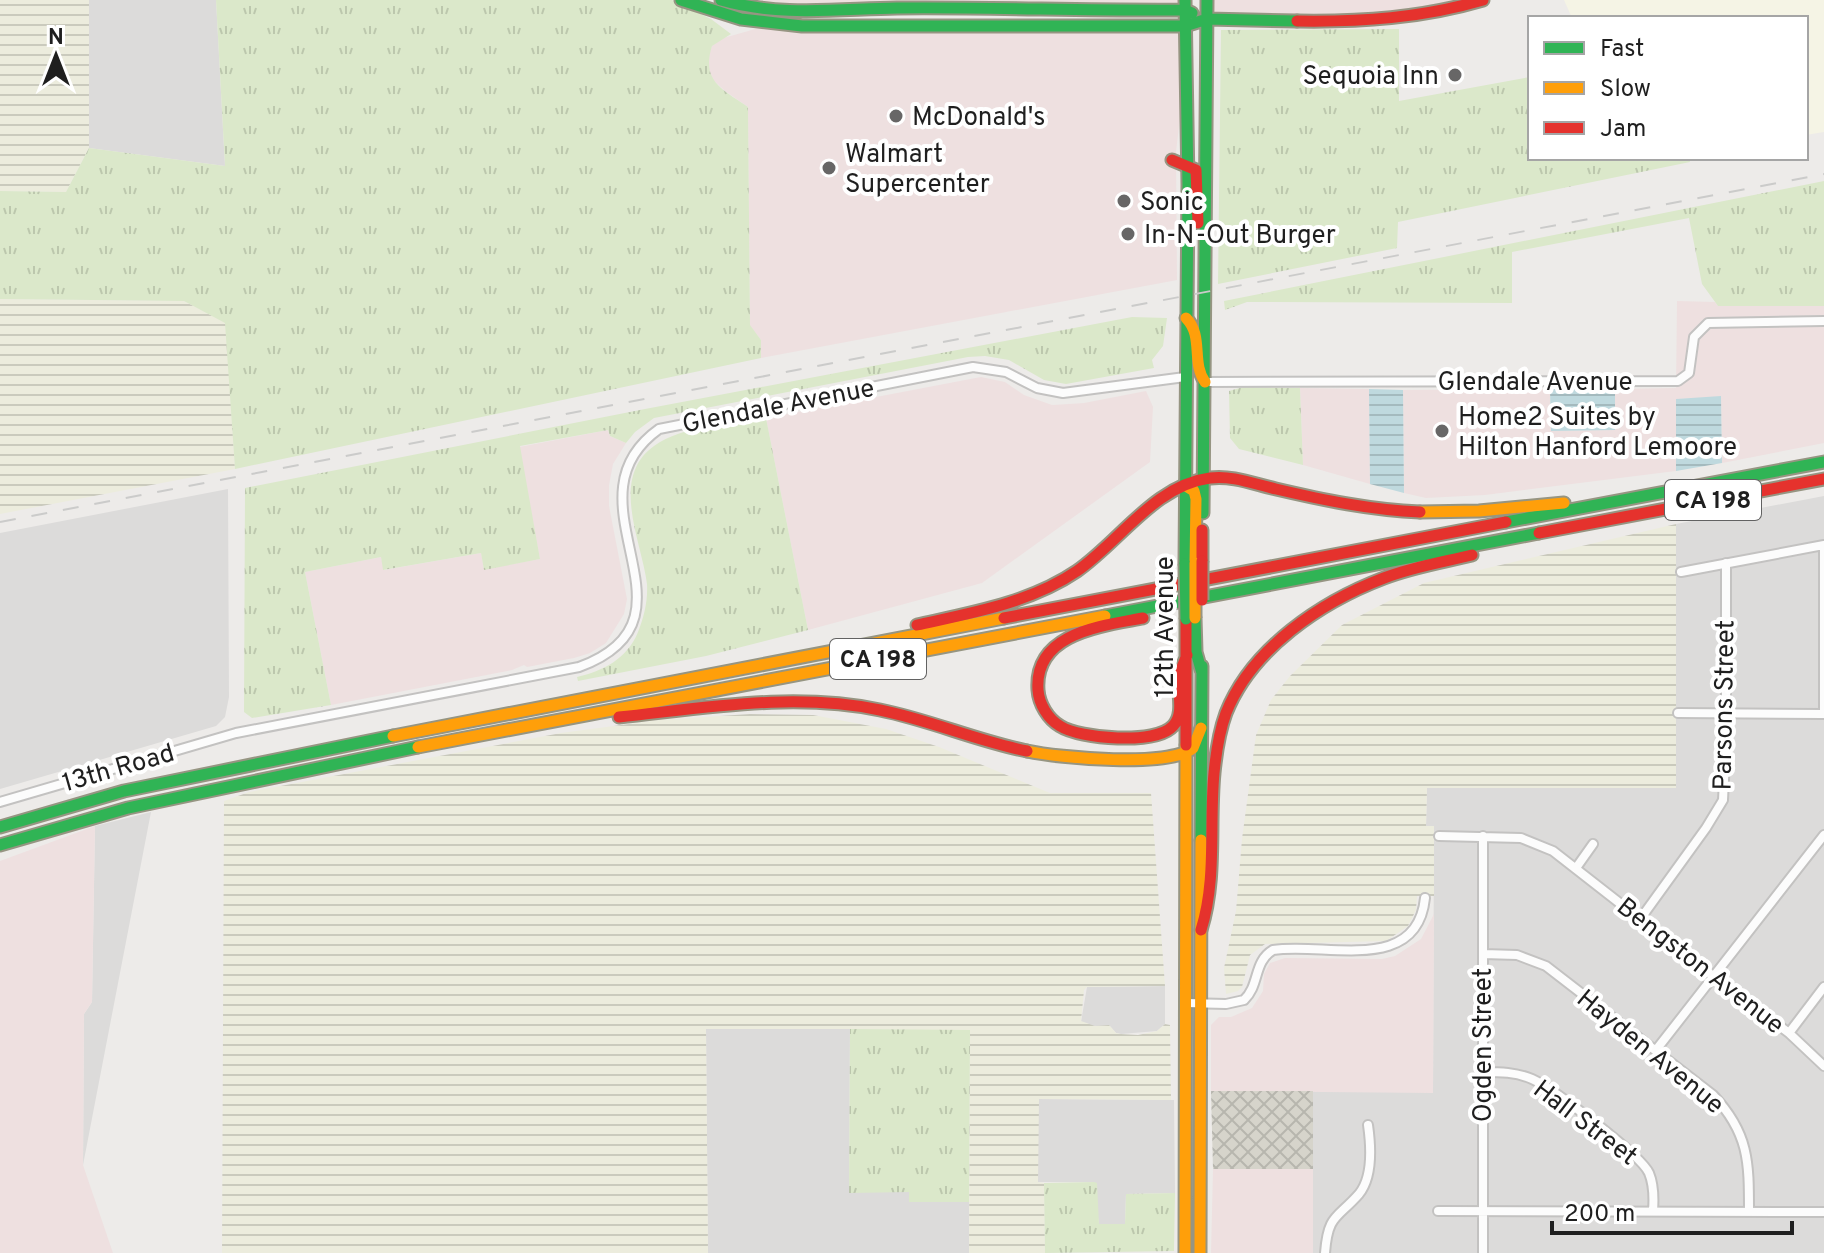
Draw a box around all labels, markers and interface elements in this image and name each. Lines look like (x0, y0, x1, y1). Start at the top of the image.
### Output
north arrow (16, 16, 96, 96)
legend (1528, 16, 1808, 160)
text: N (48, 25, 64, 52)
text: Fast (1600, 35, 1644, 65)
place label: Sequoia Inn (1302, 61, 1439, 94)
marker: Sequoia Inn (1446, 66, 1464, 84)
text: Slow (1600, 75, 1651, 105)
place label: McDonald's (912, 102, 1045, 135)
marker: McDonald's (887, 107, 905, 125)
text: Jam (1600, 115, 1646, 145)
place label: Walmart Supercenter (845, 139, 990, 202)
marker: Walmart Supercenter (820, 159, 838, 177)
place label: Sonic (1140, 187, 1204, 220)
marker: Sonic (1115, 192, 1133, 210)
place label: In-N-Out Burger (1144, 220, 1336, 253)
marker: In-N-Out Burger (1119, 225, 1137, 243)
street label: Glendale Avenue (1437, 367, 1633, 400)
street label: Glendale Avenue (680, 373, 877, 442)
place label: Home2 Suites by Hilton Hanford Lemoore (1458, 402, 1737, 465)
marker: Home2 Suites by Hilton Hanford Lemoore (1433, 422, 1451, 440)
road number: CA 198 (1665, 480, 1761, 520)
street label: 12th Avenue (1150, 556, 1183, 698)
street label: Parsons Street (1708, 619, 1743, 791)
road number: CA 198 (830, 639, 926, 679)
street label: 13th Road (59, 738, 179, 801)
street label: Bengston Avenue (1609, 891, 1790, 1043)
street label: Ogden Street (1468, 968, 1501, 1122)
street label: Hayden Avenue (1569, 983, 1730, 1122)
street label: Hall Street (1526, 1074, 1643, 1174)
scale bar (1552, 1185, 1792, 1235)
text: 200 m (1564, 1200, 1635, 1230)

